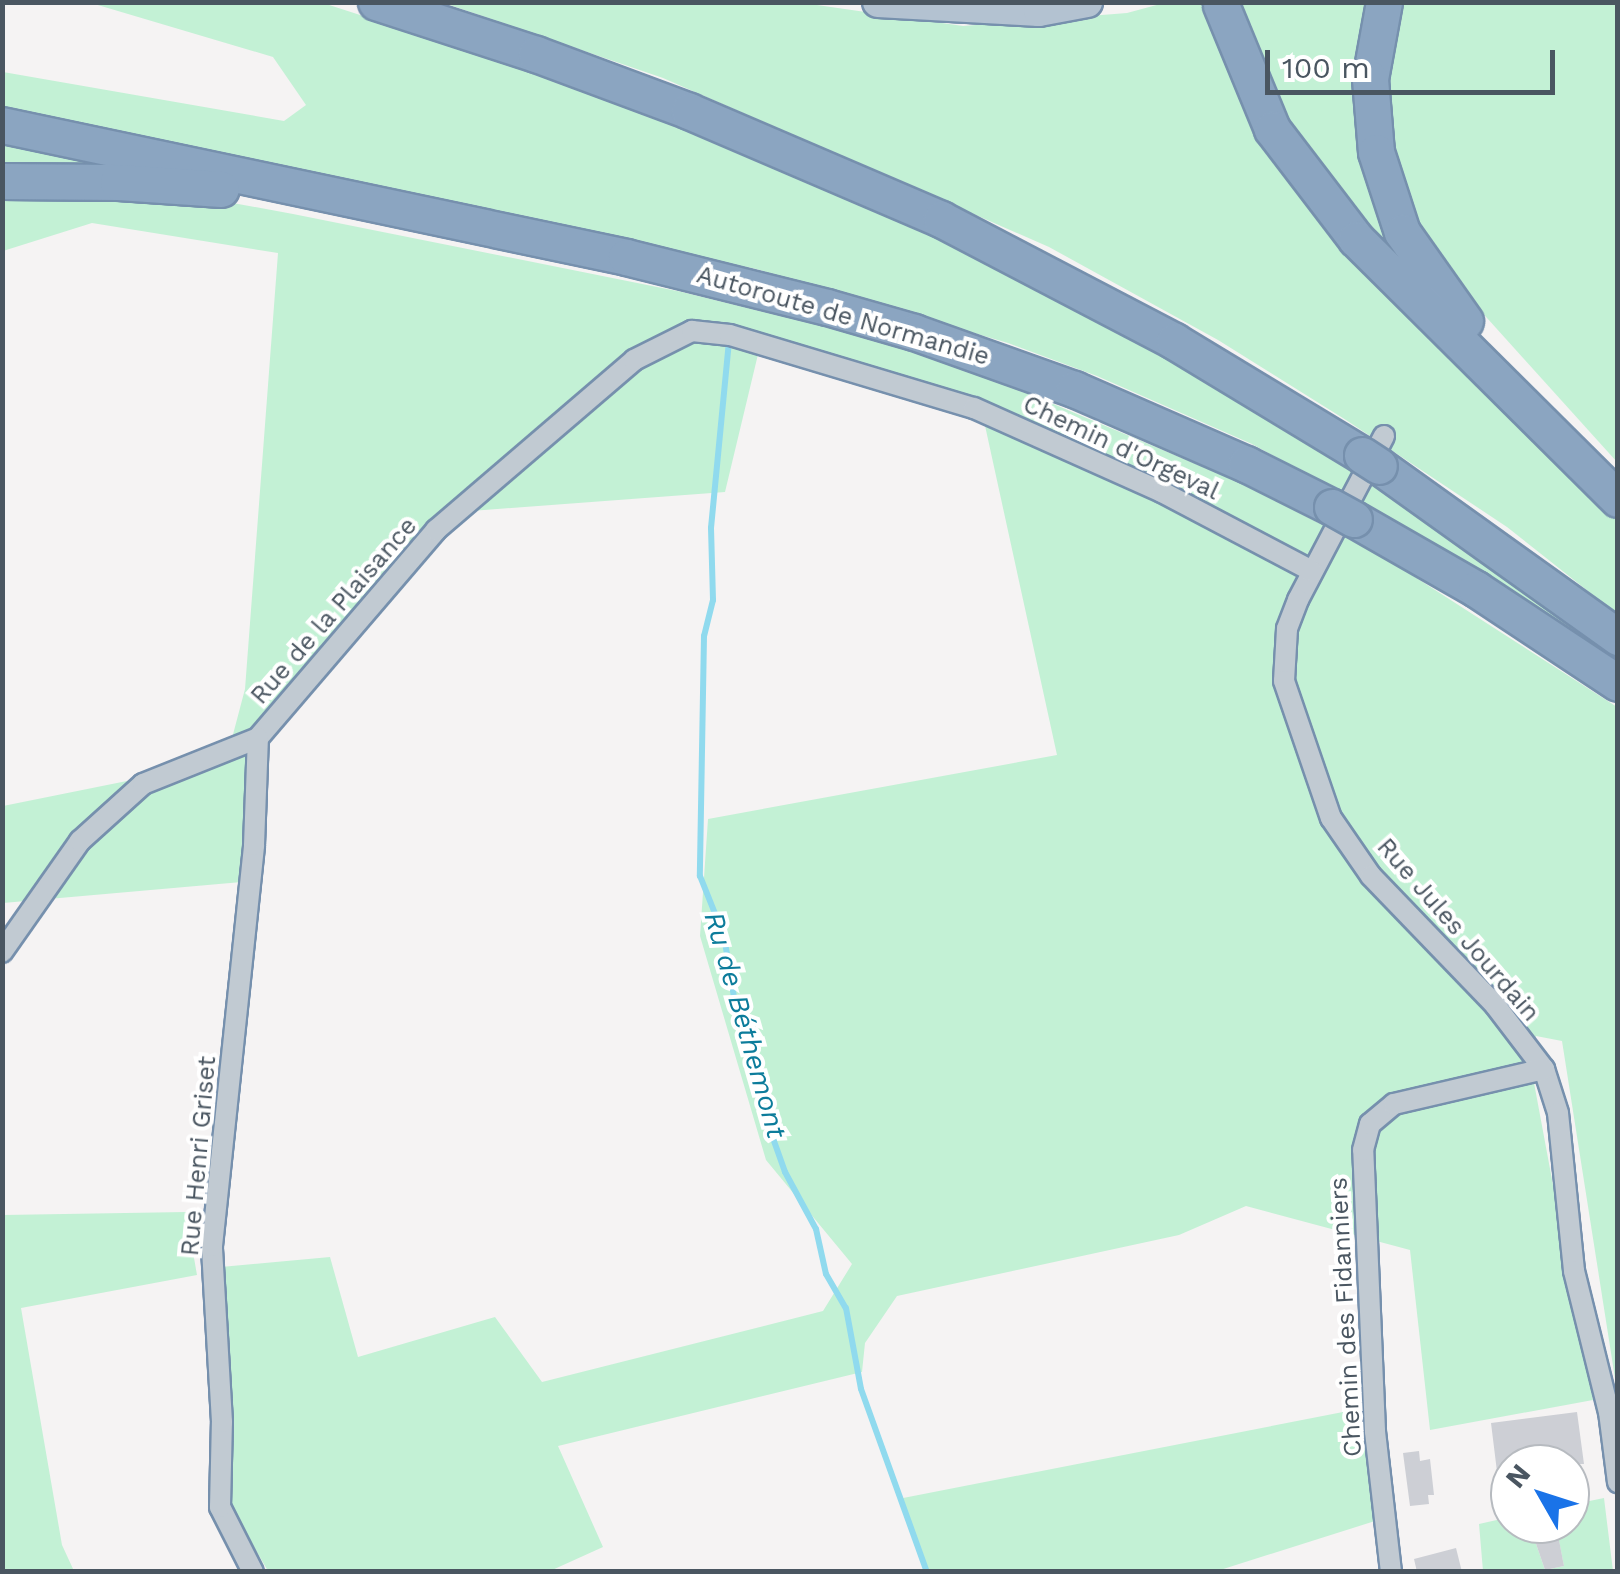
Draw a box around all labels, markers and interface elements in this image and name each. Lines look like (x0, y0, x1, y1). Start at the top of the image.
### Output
scale bar (1270, 30, 1560, 92)
text: 100 m (1282, 50, 1370, 85)
street label: Autoroute de Normandie (693, 260, 993, 372)
street label: Chemin d'Orgeval (1018, 389, 1224, 507)
street label: Rue de la Plaisance (244, 511, 424, 711)
street label: Rue Jules Jourdain (1370, 832, 1546, 1028)
water label: Ru de Béthemont (697, 908, 793, 1142)
street label: Rue Henri Griset (175, 1055, 223, 1257)
street label: Chemin des Fidanniers (1324, 1176, 1368, 1458)
north arrow (1490, 1444, 1590, 1544)
text: N (1498, 1458, 1537, 1495)

